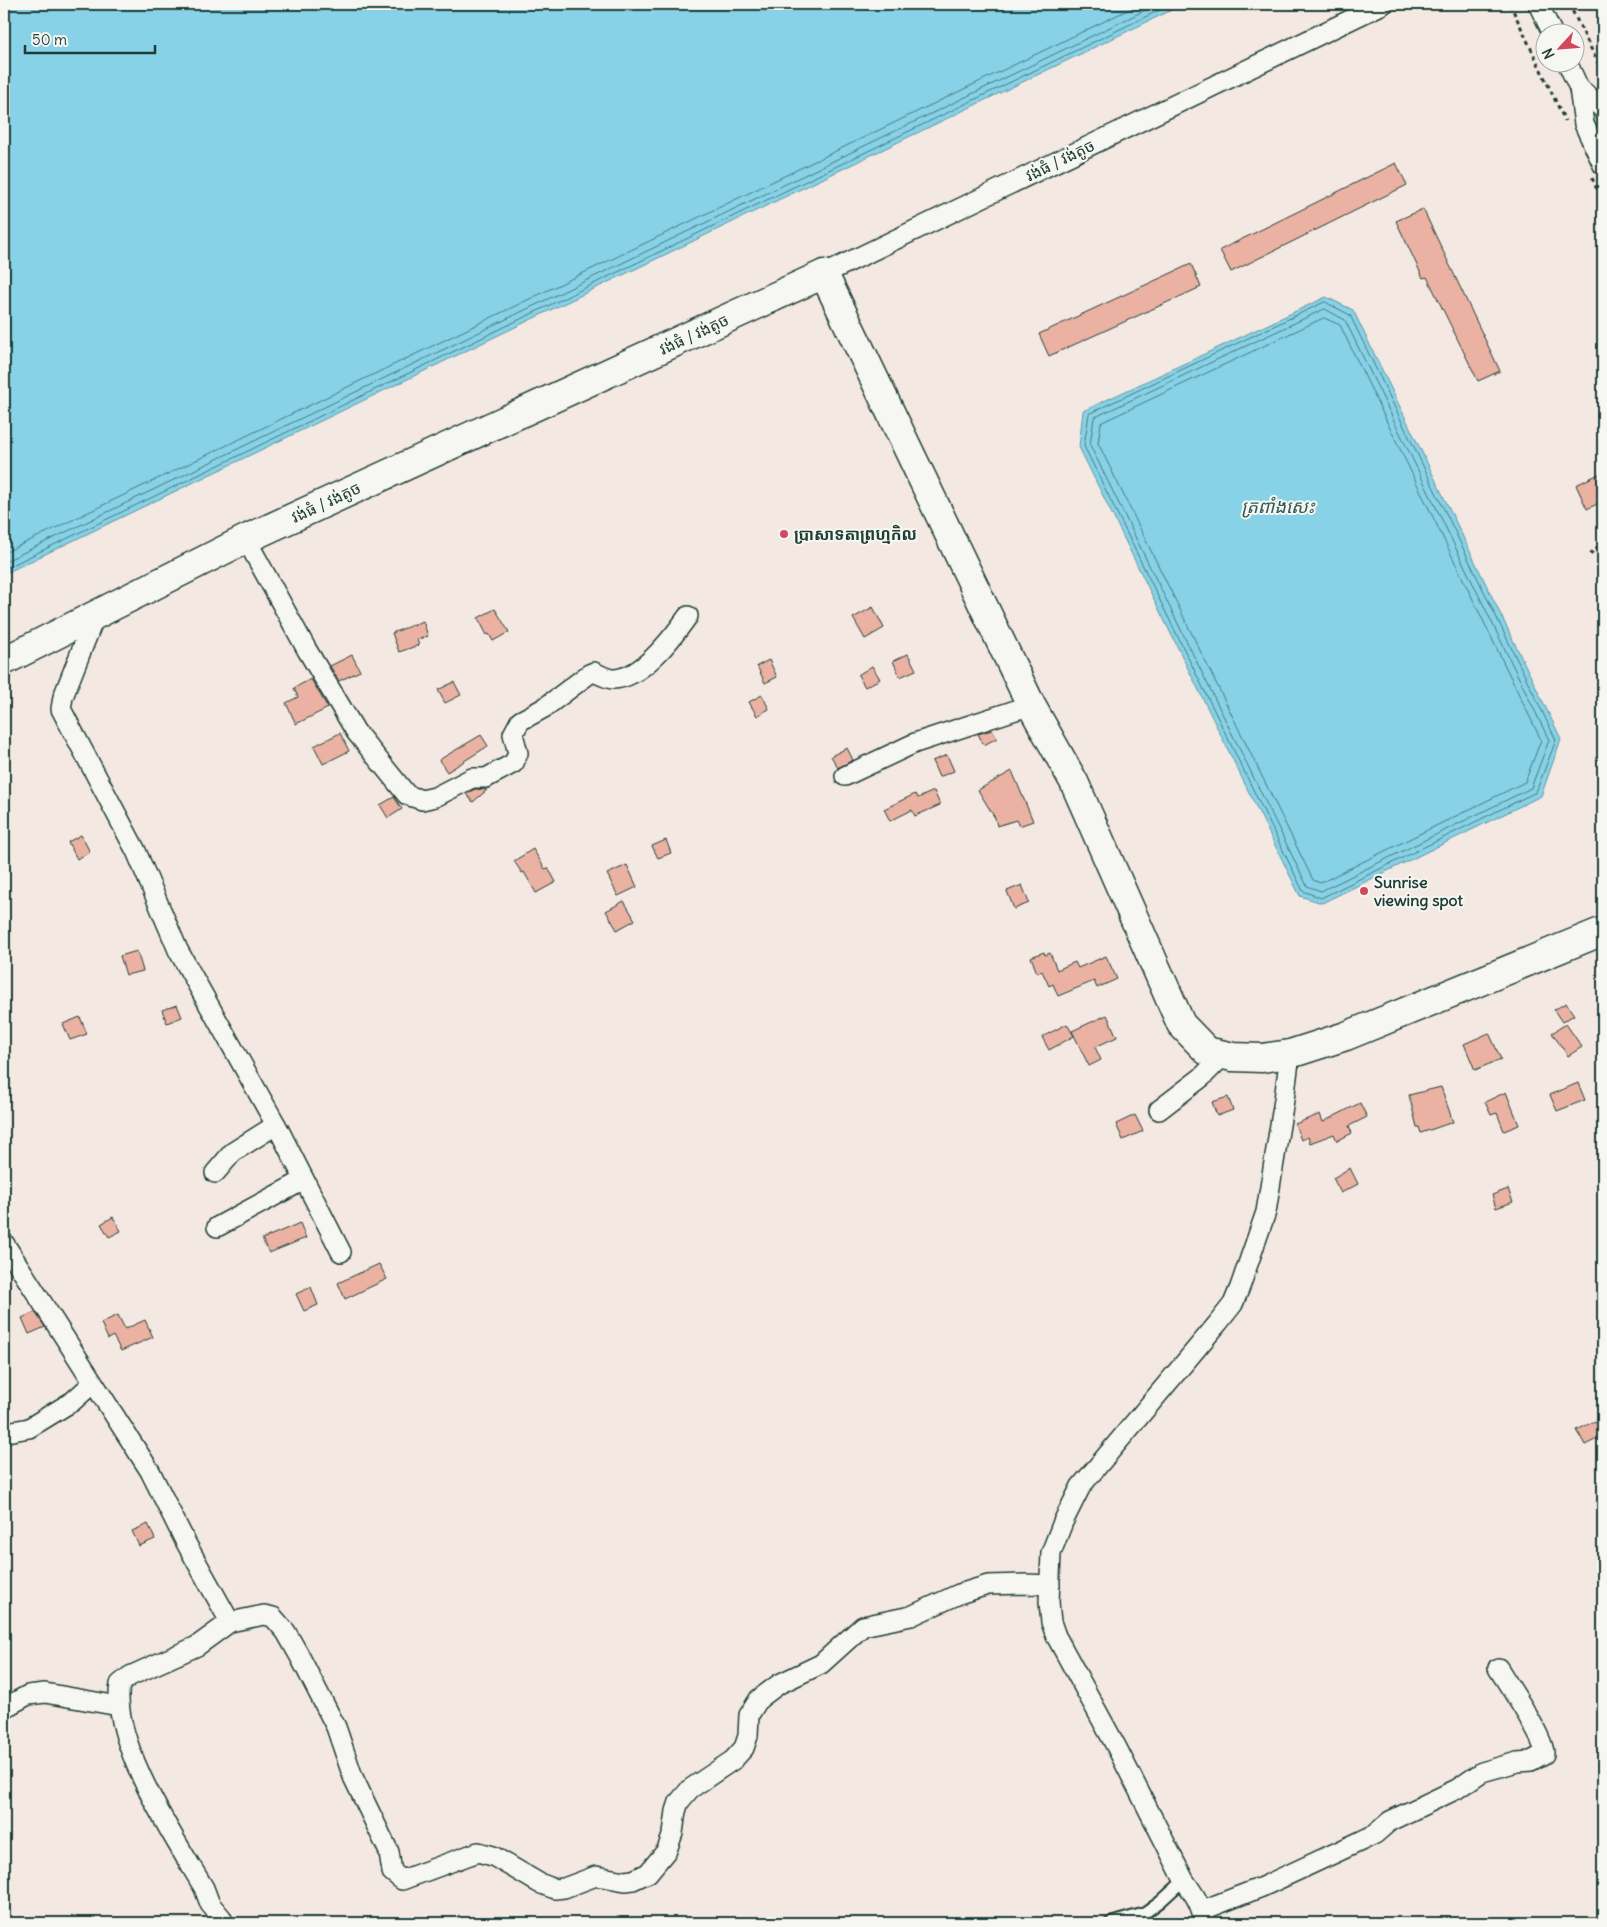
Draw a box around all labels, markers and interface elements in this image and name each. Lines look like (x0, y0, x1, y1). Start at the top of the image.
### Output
scale bar (25, 22, 155, 54)
north arrow (1534, 22, 1584, 72)
text: 50 m (32, 30, 67, 49)
text: N (1538, 45, 1559, 62)
street label: វង់ធំ / វង់តូច (1022, 134, 1098, 186)
street label: វង់ធំ / វង់តូច (656, 309, 732, 359)
street label: វង់ធំ / វង់តូច (288, 477, 364, 527)
water label: ត្រពាំងសេះ (1241, 495, 1316, 518)
place label: ប្រាសាទតាព្រហ្មកិល (794, 524, 917, 544)
marker: ប្រាសាទតាព្រហ្មកិល (778, 528, 790, 540)
place label: Sunrise viewing spot (1374, 872, 1463, 911)
marker: Sunrise viewing spot (1358, 885, 1370, 897)

